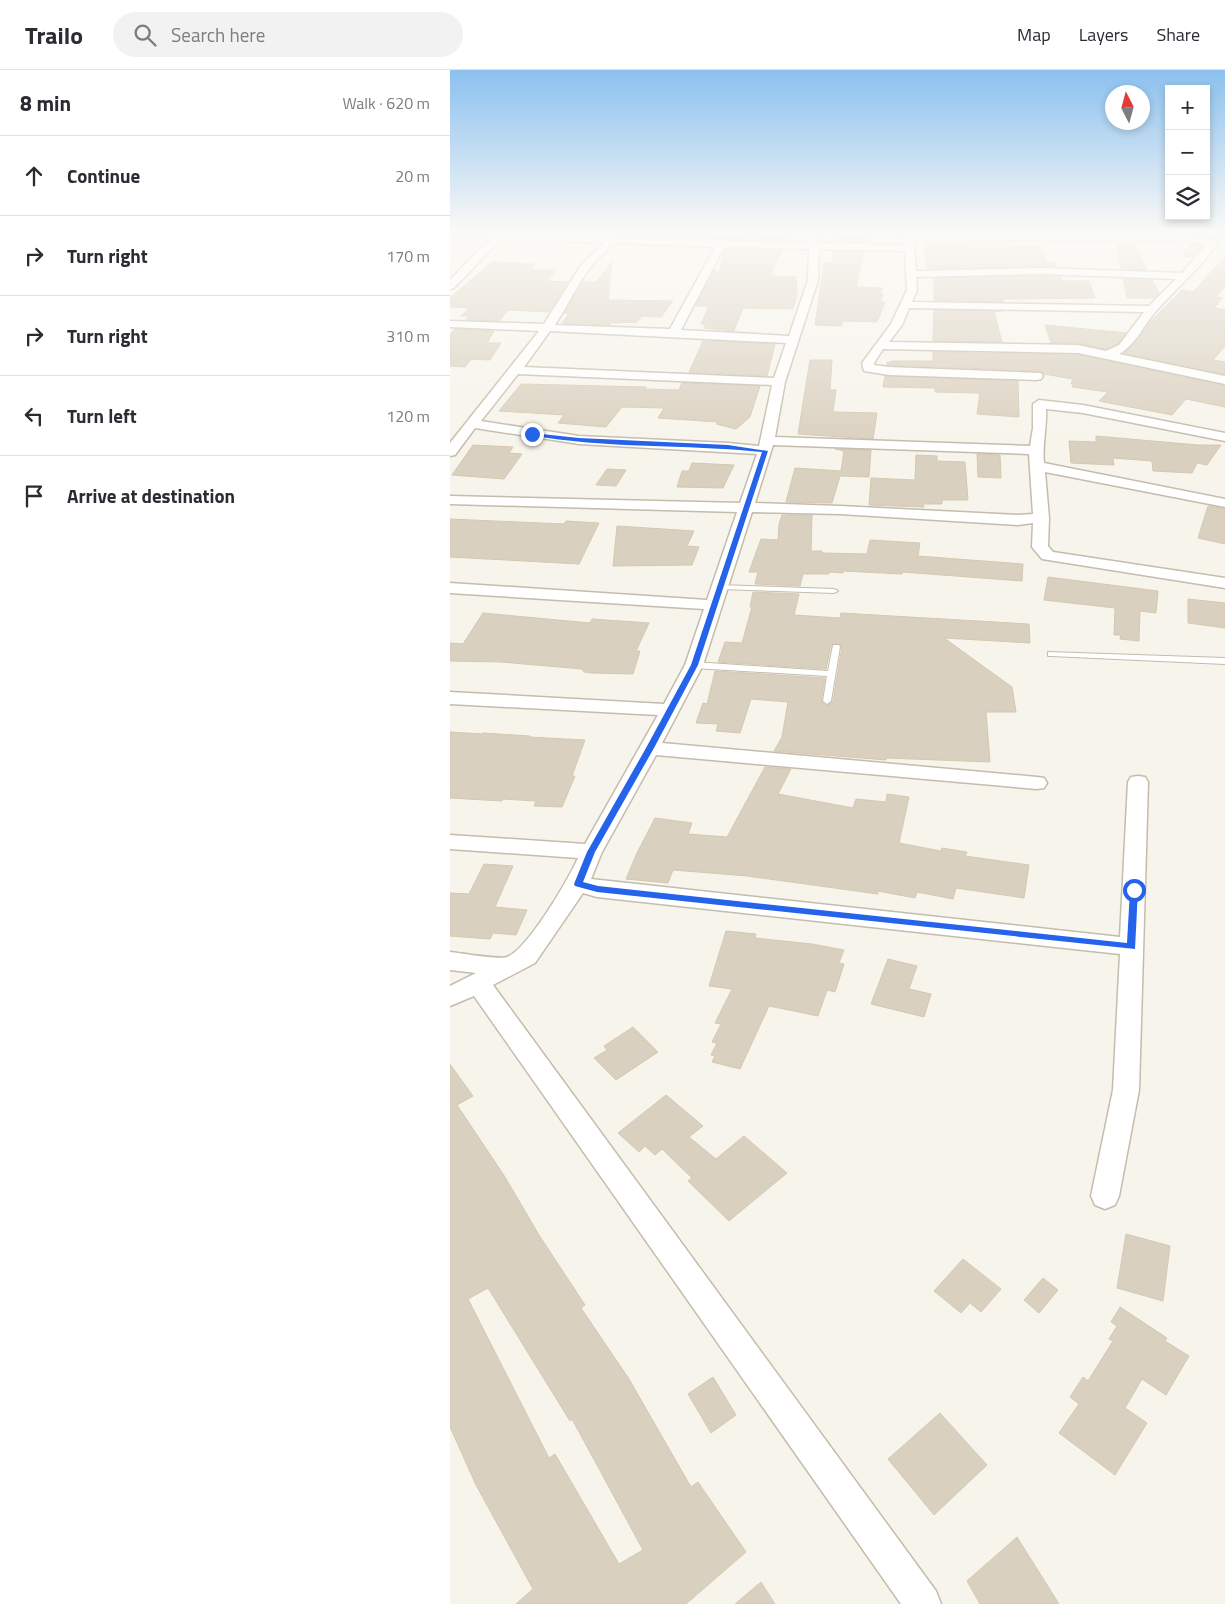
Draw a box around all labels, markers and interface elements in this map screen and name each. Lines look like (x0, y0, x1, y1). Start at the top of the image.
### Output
search box (113, 12, 463, 57)
text: Trailo (25, 17, 83, 53)
text: Search here (171, 20, 265, 49)
icon: search (131, 21, 159, 49)
text: Map (1017, 21, 1051, 48)
text: Layers (1079, 21, 1128, 48)
text: Share (1156, 21, 1200, 48)
north arrow (1105, 85, 1150, 130)
map controls (1165, 85, 1210, 220)
button: + (1165, 85, 1210, 130)
text: 8 min (20, 87, 71, 119)
text: Walk · 620 m (342, 91, 430, 115)
button: − (1165, 130, 1210, 175)
text: Continue (67, 161, 140, 190)
icon: ahead (20, 162, 48, 190)
text: 20 m (395, 164, 430, 188)
button: layers (1165, 175, 1210, 220)
text: Turn right (67, 241, 148, 270)
icon: right (20, 242, 48, 270)
text: 170 m (386, 244, 430, 268)
text: Turn right (67, 321, 148, 350)
icon: right (20, 322, 48, 350)
text: 310 m (386, 324, 430, 348)
text: Turn left (67, 401, 137, 430)
icon: left (20, 402, 48, 430)
text: 120 m (386, 404, 430, 428)
route end (521, 423, 544, 446)
text: Arrive at destination (67, 481, 235, 510)
icon: arrive (20, 482, 48, 510)
route start (1123, 879, 1146, 902)

